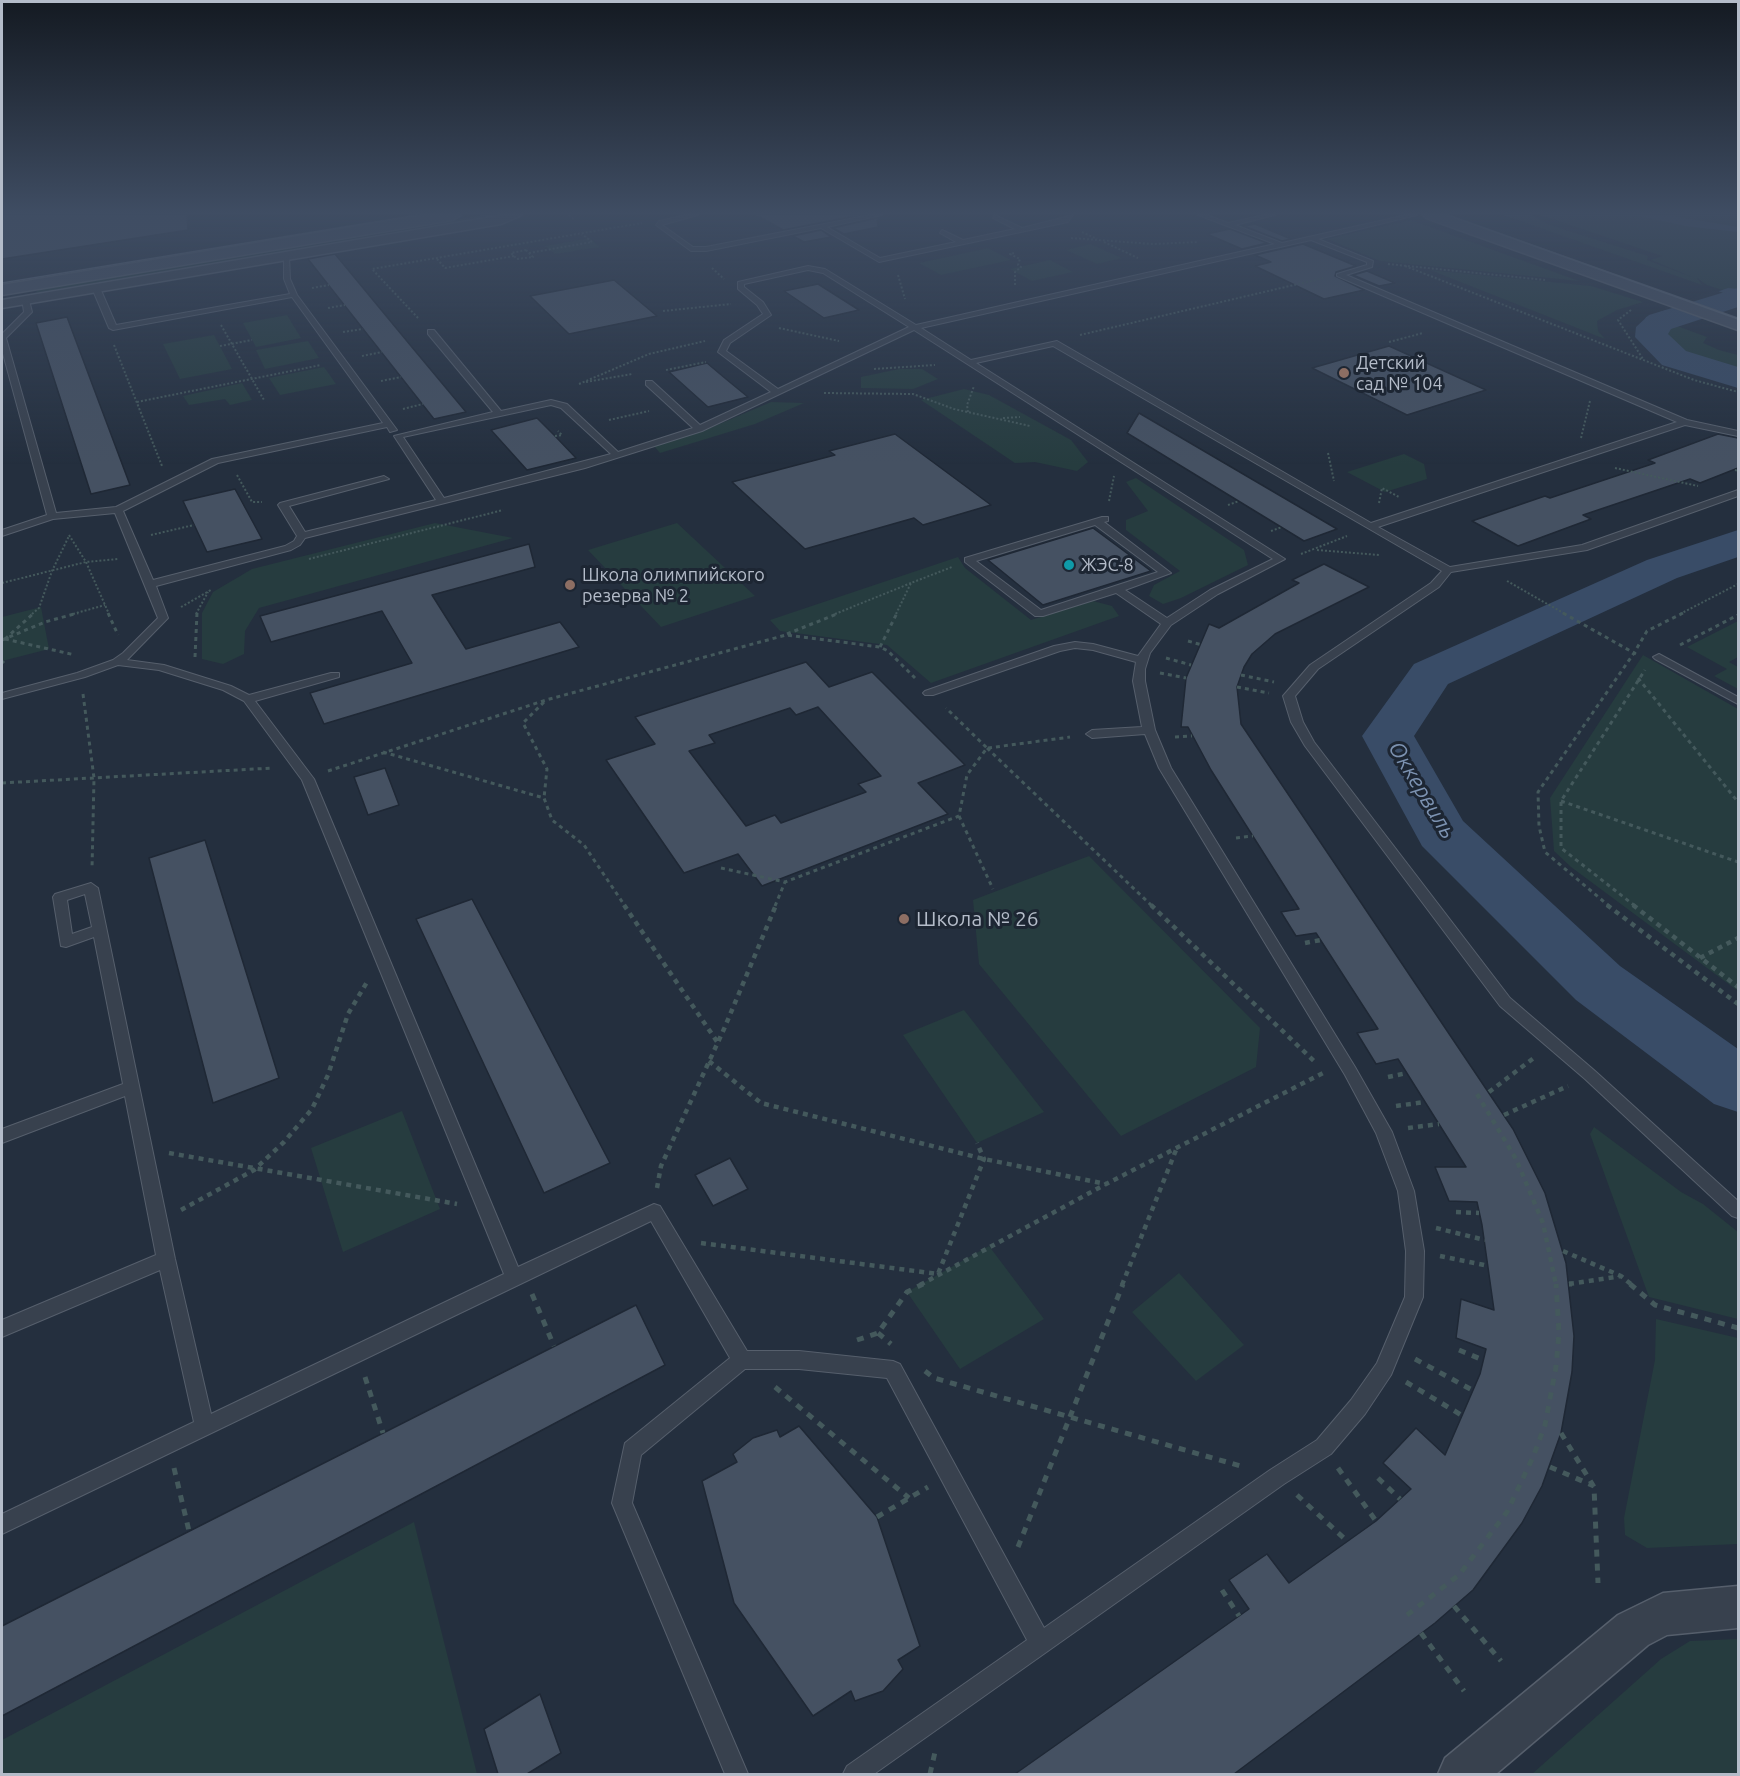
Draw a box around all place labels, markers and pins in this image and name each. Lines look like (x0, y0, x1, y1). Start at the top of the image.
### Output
place label: Детский сад № 104 (1356, 352, 1443, 394)
marker: Детский сад № 104 (1337, 366, 1351, 380)
place label: ЖЭС-8 (1081, 554, 1134, 576)
marker: ЖЭС-8 (1062, 558, 1076, 572)
place label: Школа олимпийского резерва № 2 (582, 564, 765, 606)
marker: Школа олимпийского резерва № 2 (563, 578, 577, 592)
place label: Школа № 26 (916, 906, 1039, 932)
marker: Школа № 26 (897, 912, 911, 926)

